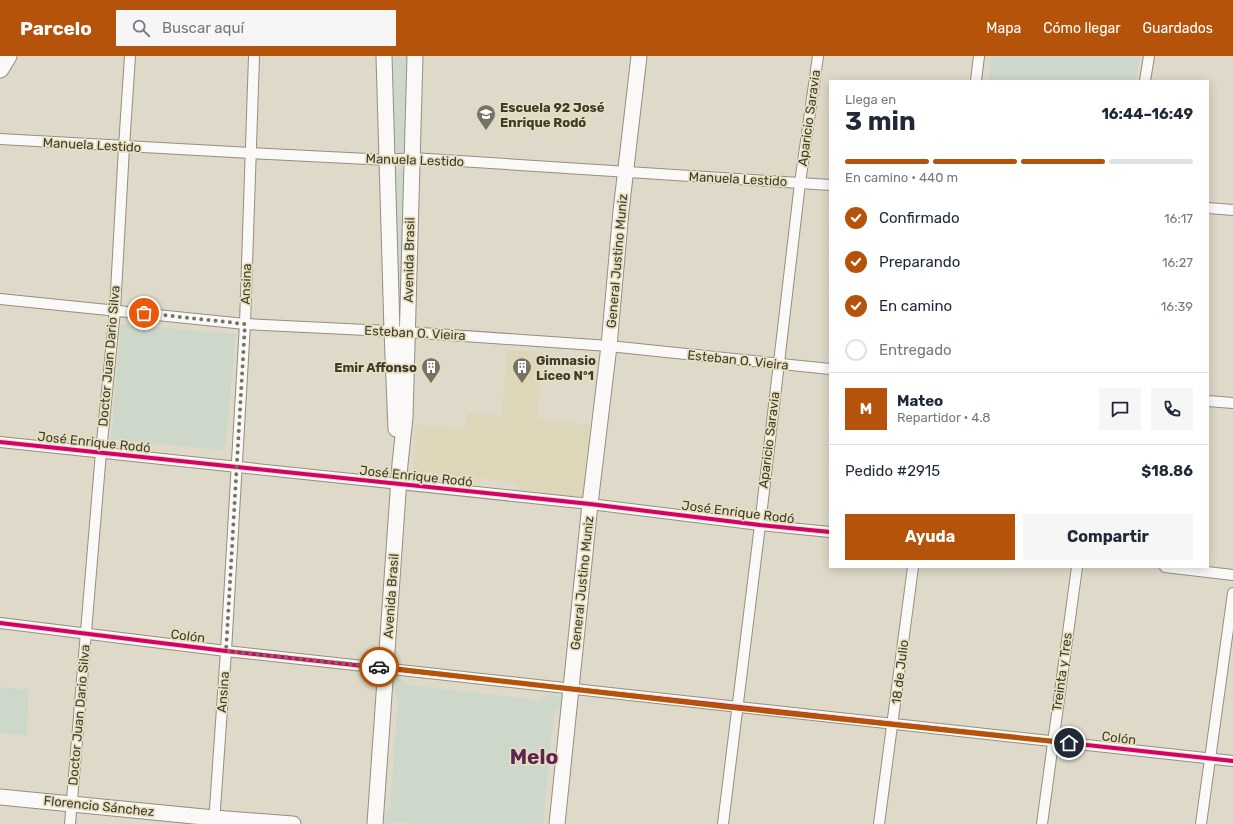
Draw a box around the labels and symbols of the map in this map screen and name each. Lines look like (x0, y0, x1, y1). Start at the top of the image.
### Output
street label: Aparicio Saravia (795, 69, 823, 167)
place label: Escuela 92 José Enrique Rodó (500, 100, 605, 130)
school or university icon: Escuela 92 José Enrique Rodó (475, 103, 497, 131)
street label: Manuela Lestido (42, 135, 142, 155)
street label: Manuela Lestido (366, 151, 464, 169)
street label: Manuela Lestido (688, 169, 788, 189)
street label: General Justino Muniz (604, 193, 630, 329)
street label: Avenida Brasil (401, 217, 417, 303)
street label: Ansina (238, 263, 254, 305)
street label: Doctor Juan Dario Silva (95, 285, 123, 427)
pin (127, 296, 161, 330)
street label: Esteban O. Vieira (364, 323, 466, 343)
street label: Esteban O. Vieira (687, 347, 789, 373)
place label: Gimnasio Liceo Nº1 (536, 353, 596, 383)
building icon: Emir Affonso (420, 356, 442, 384)
building icon: Gimnasio Liceo Nº1 (511, 356, 533, 384)
place label: Emir Affonso (334, 360, 417, 375)
street label: Aparicio Saravia (756, 391, 782, 489)
street label: José Enrique Rodó (37, 429, 151, 455)
street label: José Enrique Rodó (359, 463, 473, 489)
street label: José Enrique Rodó (681, 498, 795, 526)
street label: General Justino Muniz (567, 515, 597, 651)
street label: Avenida Brasil (381, 553, 401, 639)
street label: Colón (170, 626, 206, 646)
street label: Treinta y Tres (1049, 631, 1075, 712)
street label: 18 de Julio (889, 639, 911, 705)
street label: Doctor Juan Dario Silva (65, 644, 93, 786)
courier (359, 647, 399, 687)
street label: Ansina (214, 671, 232, 713)
pin (1052, 726, 1086, 760)
street label: Colón (1101, 728, 1137, 748)
district label: Melo (510, 744, 558, 769)
street label: Florencio Sánchez (43, 793, 155, 819)

